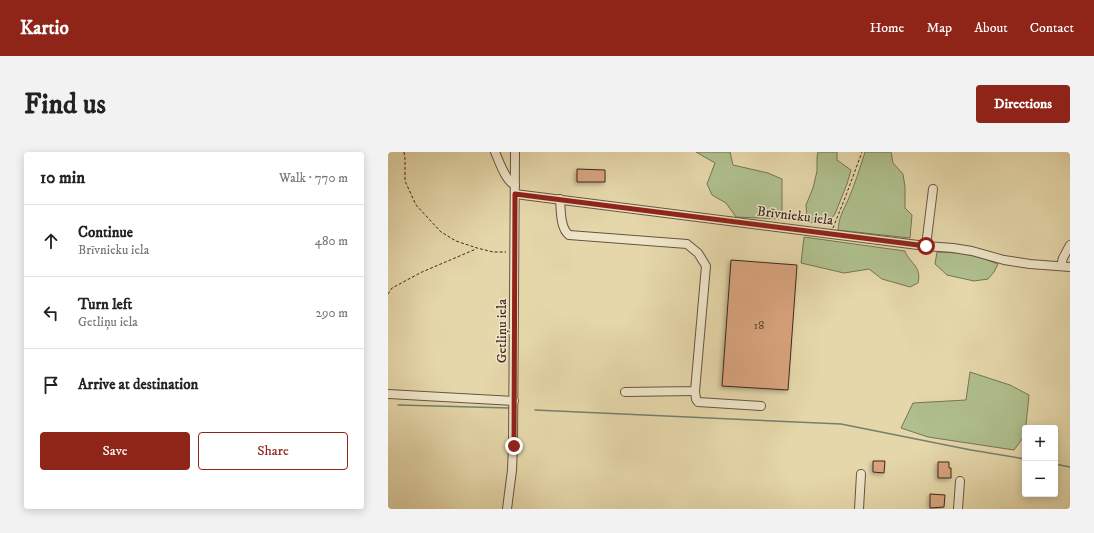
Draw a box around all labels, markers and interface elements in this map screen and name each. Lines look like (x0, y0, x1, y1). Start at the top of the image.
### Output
text: Kartio (20, 17, 69, 40)
text: Home (870, 19, 904, 37)
text: Map (926, 19, 952, 37)
text: About (974, 19, 1008, 37)
text: Contact (1030, 19, 1074, 37)
button: Directions (976, 85, 1070, 123)
text: Find us (24, 87, 106, 122)
text: 10 min (40, 167, 85, 189)
text: Walk · 770 m (279, 170, 348, 186)
street label: Brīvnieku iela (756, 202, 834, 230)
text: Continue (78, 223, 133, 242)
icon: ahead (40, 230, 62, 252)
text: 480 m (314, 233, 348, 249)
route start (917, 237, 935, 255)
text: Brīvnieku iela (78, 242, 149, 258)
text: Turn left (78, 295, 132, 314)
street label: Getliņu iela (493, 299, 511, 363)
icon: left (40, 302, 62, 324)
text: 290 m (316, 305, 348, 321)
text: Getliņu iela (78, 314, 138, 330)
house number: 18 (754, 318, 764, 333)
icon: arrive (40, 374, 62, 396)
text: Arrive at destination (78, 375, 198, 394)
map controls (1022, 425, 1058, 497)
button: + (1022, 425, 1058, 461)
button: Save (40, 432, 190, 470)
button: Share (198, 432, 348, 470)
route end (505, 437, 523, 455)
button: − (1022, 461, 1058, 497)

